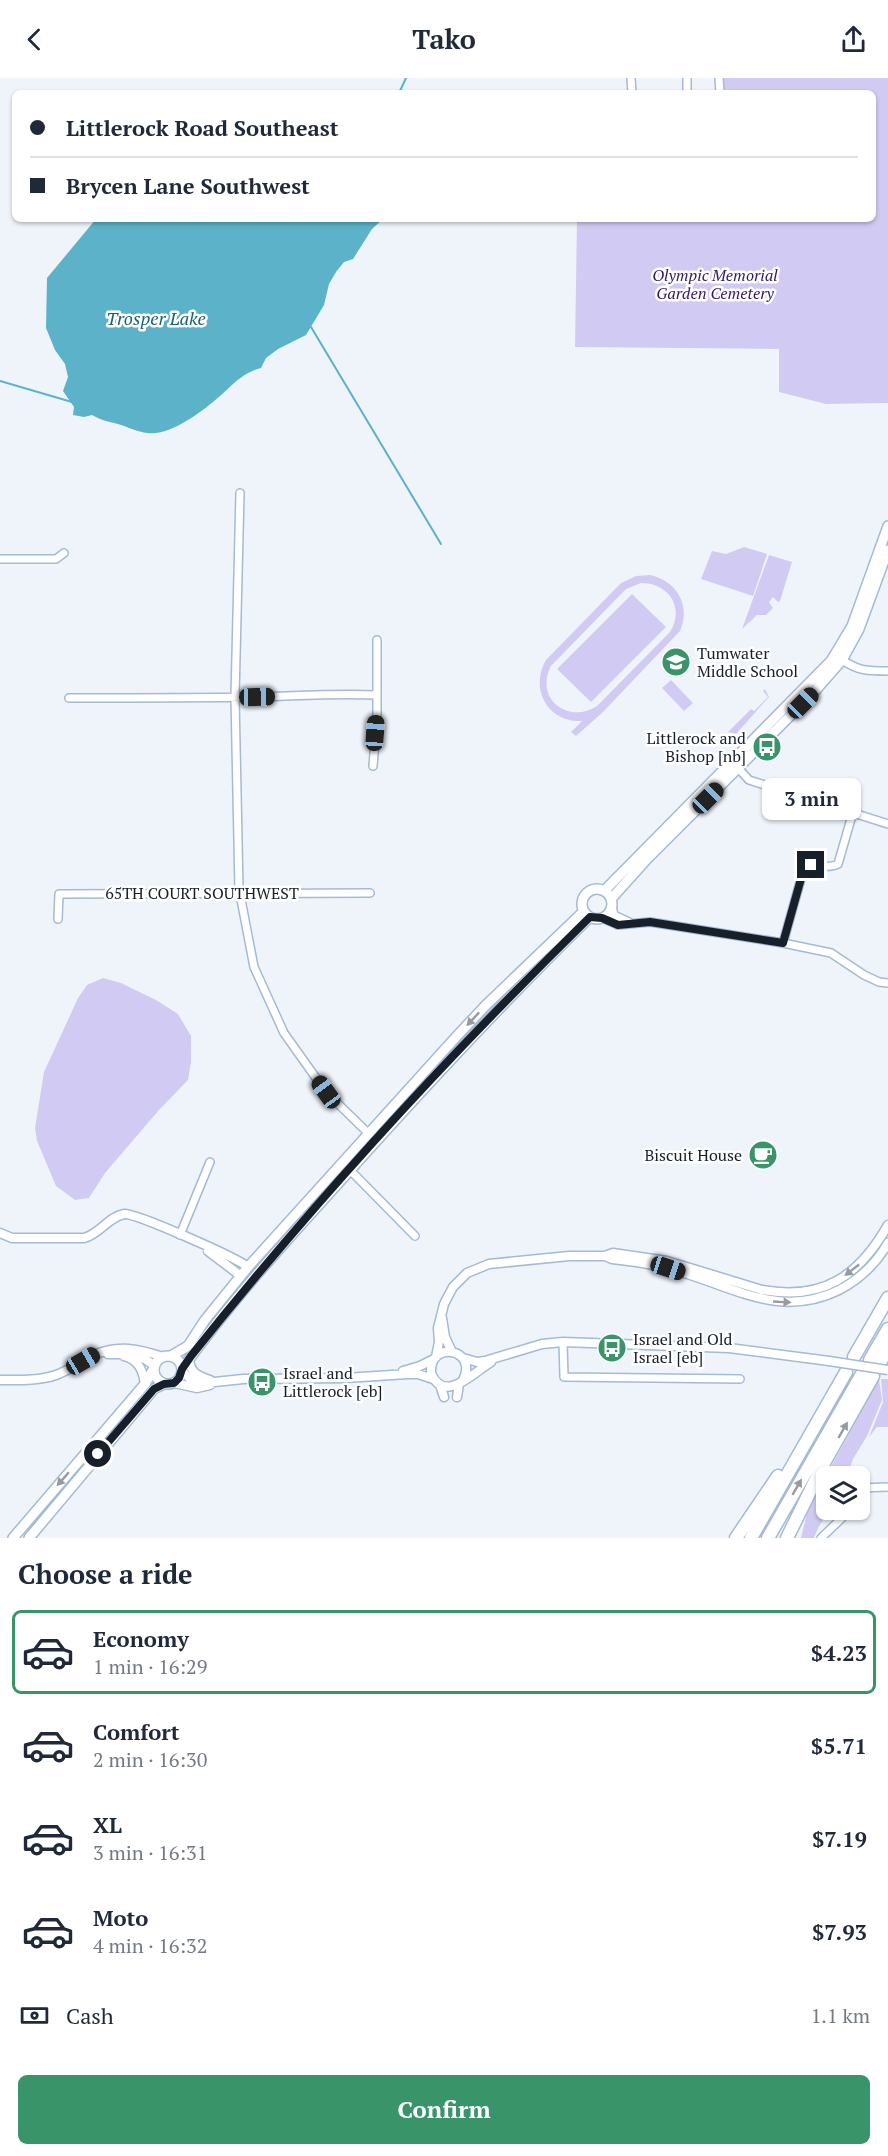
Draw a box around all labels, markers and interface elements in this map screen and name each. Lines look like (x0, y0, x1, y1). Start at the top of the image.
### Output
text: Tako (412, 21, 476, 57)
icon: back (18, 23, 51, 56)
icon: share (837, 23, 870, 56)
text: Littlerock Road Southeast (66, 113, 339, 142)
text: Brycen Lane Southwest (66, 171, 310, 200)
park label: Olympic Memorial Garden Cemetery (652, 264, 778, 304)
water label: Trosper Lake (106, 306, 206, 330)
place label: Tumwater Middle School (697, 642, 798, 682)
school or university icon: Tumwater Middle School (660, 646, 692, 678)
car (784, 684, 822, 722)
car (239, 688, 275, 706)
car (365, 714, 385, 752)
place label: Littlerock and Bishop [nb] (647, 727, 746, 767)
bus stop icon: Littlerock and Bishop [nb] (751, 731, 783, 763)
callout: 3 min (762, 778, 860, 820)
car (689, 779, 727, 817)
text: 3 min (784, 785, 839, 812)
route end (797, 851, 824, 878)
street label: 65TH COURT SOUTHWEST (105, 882, 299, 904)
one-way arrow (466, 1012, 480, 1026)
car (308, 1072, 344, 1112)
cafe icon: Biscuit House (747, 1139, 779, 1171)
place label: Biscuit House (644, 1144, 742, 1166)
car (648, 1254, 688, 1282)
one-way arrow (845, 1264, 860, 1276)
one-way arrow (773, 1297, 792, 1307)
place label: Israel and Old Israel [eb] (633, 1328, 733, 1368)
bus stop icon: Israel and Old Israel [eb] (596, 1332, 628, 1364)
car (63, 1344, 103, 1378)
place label: Israel and Littlerock [eb] (283, 1362, 383, 1402)
bus stop icon: Israel and Littlerock [eb] (246, 1366, 278, 1398)
one-way arrow (838, 1421, 848, 1438)
route start (84, 1440, 111, 1467)
map controls (816, 1466, 870, 1520)
button: layers (816, 1466, 870, 1520)
one-way arrow (57, 1471, 70, 1486)
one-way arrow (792, 1478, 802, 1495)
text: Choose a ride (18, 1556, 193, 1592)
text: Economy (93, 1624, 189, 1653)
icon: car (21, 1625, 75, 1679)
text: $4.23 (811, 1638, 867, 1667)
text: 1 min · 16:29 (93, 1653, 207, 1680)
text: Comfort (93, 1717, 179, 1746)
icon: car (21, 1718, 75, 1772)
text: $5.71 (811, 1731, 867, 1760)
text: 2 min · 16:30 (93, 1746, 207, 1773)
text: XL (93, 1810, 122, 1839)
icon: car (21, 1811, 75, 1865)
text: $7.19 (812, 1824, 867, 1853)
text: 3 min · 16:31 (93, 1839, 207, 1866)
text: Moto (93, 1903, 148, 1932)
icon: car (21, 1904, 75, 1958)
text: $7.93 (812, 1917, 867, 1946)
text: 4 min · 16:32 (93, 1932, 207, 1959)
icon: cash (18, 1999, 51, 2032)
text: Cash (66, 2001, 114, 2030)
text: 1.1 km (811, 2002, 870, 2029)
button: Confirm (18, 2075, 870, 2144)

